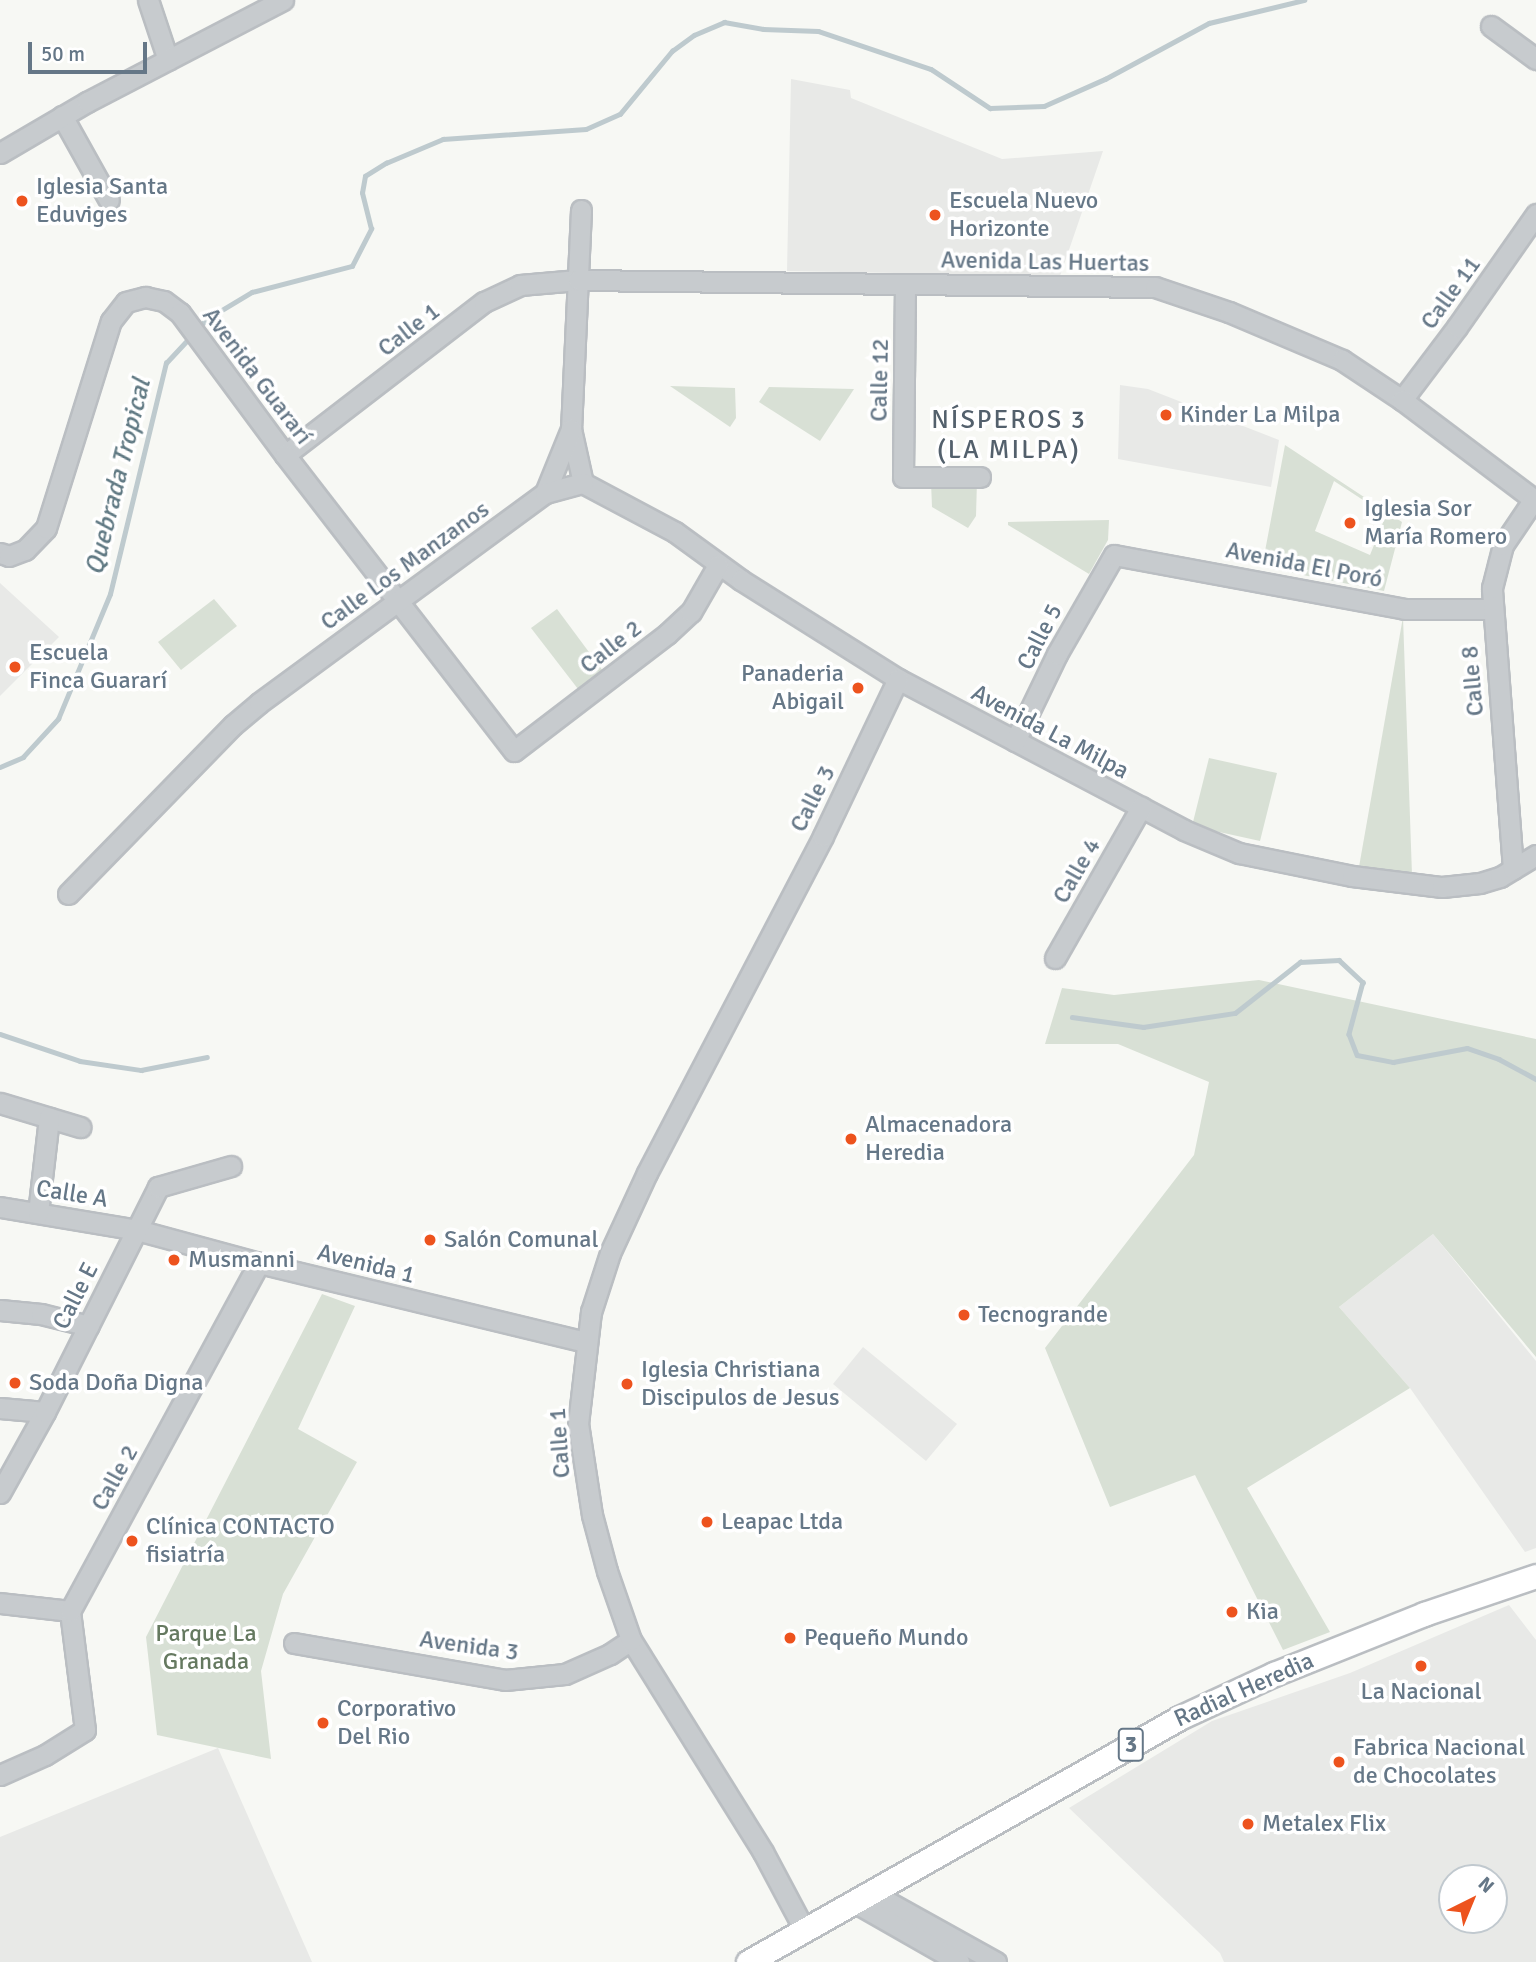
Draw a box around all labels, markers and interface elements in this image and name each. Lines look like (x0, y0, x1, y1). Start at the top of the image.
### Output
scale bar (32, 28, 150, 72)
text: 50 m (41, 41, 85, 67)
place label: Iglesia Santa Eduviges (36, 173, 168, 229)
place label: Escuela Nuevo Horizonte (949, 187, 1098, 243)
marker: Iglesia Santa Eduviges (14, 193, 30, 209)
marker: Escuela Nuevo Horizonte (927, 207, 943, 223)
street label: Avenida Las Huertas (940, 246, 1150, 278)
street label: Calle 11 (1415, 251, 1487, 335)
street label: Calle 1 (372, 297, 446, 363)
street label: Avenida Guararí (196, 302, 318, 450)
street label: Calle 12 (865, 338, 895, 422)
water label: Quebrada Tropical (80, 376, 158, 578)
place label: Kinder La Milpa (1180, 401, 1340, 429)
district label: NÍSPEROS 3 (LA MILPA) (932, 405, 1086, 466)
marker: Kinder La Milpa (1158, 407, 1174, 423)
street label: Calle Los Manzanos (315, 495, 495, 637)
place label: Iglesia Sor María Romero (1364, 495, 1507, 551)
marker: Iglesia Sor María Romero (1342, 515, 1358, 531)
street label: Avenida El Poró (1223, 536, 1385, 594)
street label: Calle 5 (1011, 599, 1069, 675)
street label: Calle 2 (574, 614, 648, 680)
place label: Escuela Finca Guararí (29, 639, 167, 695)
street label: Calle 8 (1456, 645, 1490, 717)
marker: Escuela Finca Guararí (7, 659, 23, 675)
place label: Panaderia Abigail (741, 660, 844, 716)
street label: Avenida La Milpa (966, 678, 1134, 786)
marker: Panaderia Abigail (850, 680, 866, 696)
street label: Calle 3 (784, 761, 842, 837)
street label: Calle 4 (1047, 833, 1107, 909)
place label: Almacenadora Heredia (865, 1111, 1012, 1167)
marker: Almacenadora Heredia (843, 1131, 859, 1147)
street label: Calle A (34, 1174, 110, 1214)
place label: Salón Comunal (444, 1226, 599, 1254)
marker: Salón Comunal (422, 1232, 438, 1248)
street label: Avenida 1 (314, 1238, 418, 1290)
place label: Musmanni (188, 1246, 295, 1274)
marker: Musmanni (166, 1252, 182, 1268)
street label: Calle E (47, 1258, 105, 1334)
place label: Tecnogrande (978, 1301, 1108, 1329)
marker: Tecnogrande (956, 1307, 972, 1323)
place label: Iglesia Christiana Discipulos de Jesus (641, 1356, 839, 1412)
place label: Soda Doña Digna (29, 1369, 204, 1397)
marker: Soda Doña Digna (7, 1375, 23, 1391)
marker: Iglesia Christiana Discipulos de Jesus (619, 1376, 635, 1392)
street label: Calle 1 (543, 1407, 577, 1479)
street label: Calle 2 (85, 1440, 145, 1516)
place label: Leapac Ltda (721, 1508, 843, 1536)
place label: Clínica CONTACTO fisiatría (146, 1513, 335, 1569)
marker: Leapac Ltda (699, 1514, 715, 1530)
marker: Clínica CONTACTO fisiatría (124, 1533, 140, 1549)
place label: Kia (1246, 1598, 1279, 1626)
marker: Kia (1224, 1604, 1240, 1620)
park label: Parque La Granada (155, 1620, 257, 1676)
place label: Pequeño Mundo (804, 1624, 968, 1652)
street label: Avenida 3 (418, 1625, 520, 1667)
marker: Pequeño Mundo (782, 1630, 798, 1646)
street label: Radial Heredia (1170, 1646, 1318, 1734)
marker: La Nacional (1413, 1658, 1429, 1674)
place label: La Nacional (1361, 1678, 1481, 1706)
place label: Corporativo Del Rio (337, 1695, 456, 1751)
marker: Corporativo Del Rio (315, 1715, 331, 1731)
road number: 3 (1117, 1726, 1145, 1764)
place label: Fabrica Nacional de Chocolates (1353, 1734, 1525, 1790)
marker: Fabrica Nacional de Chocolates (1331, 1754, 1347, 1770)
place label: Metalex Flix (1262, 1810, 1386, 1838)
marker: Metalex Flix (1240, 1816, 1256, 1832)
north arrow (1438, 1864, 1508, 1934)
text: N (1473, 1872, 1499, 1898)

